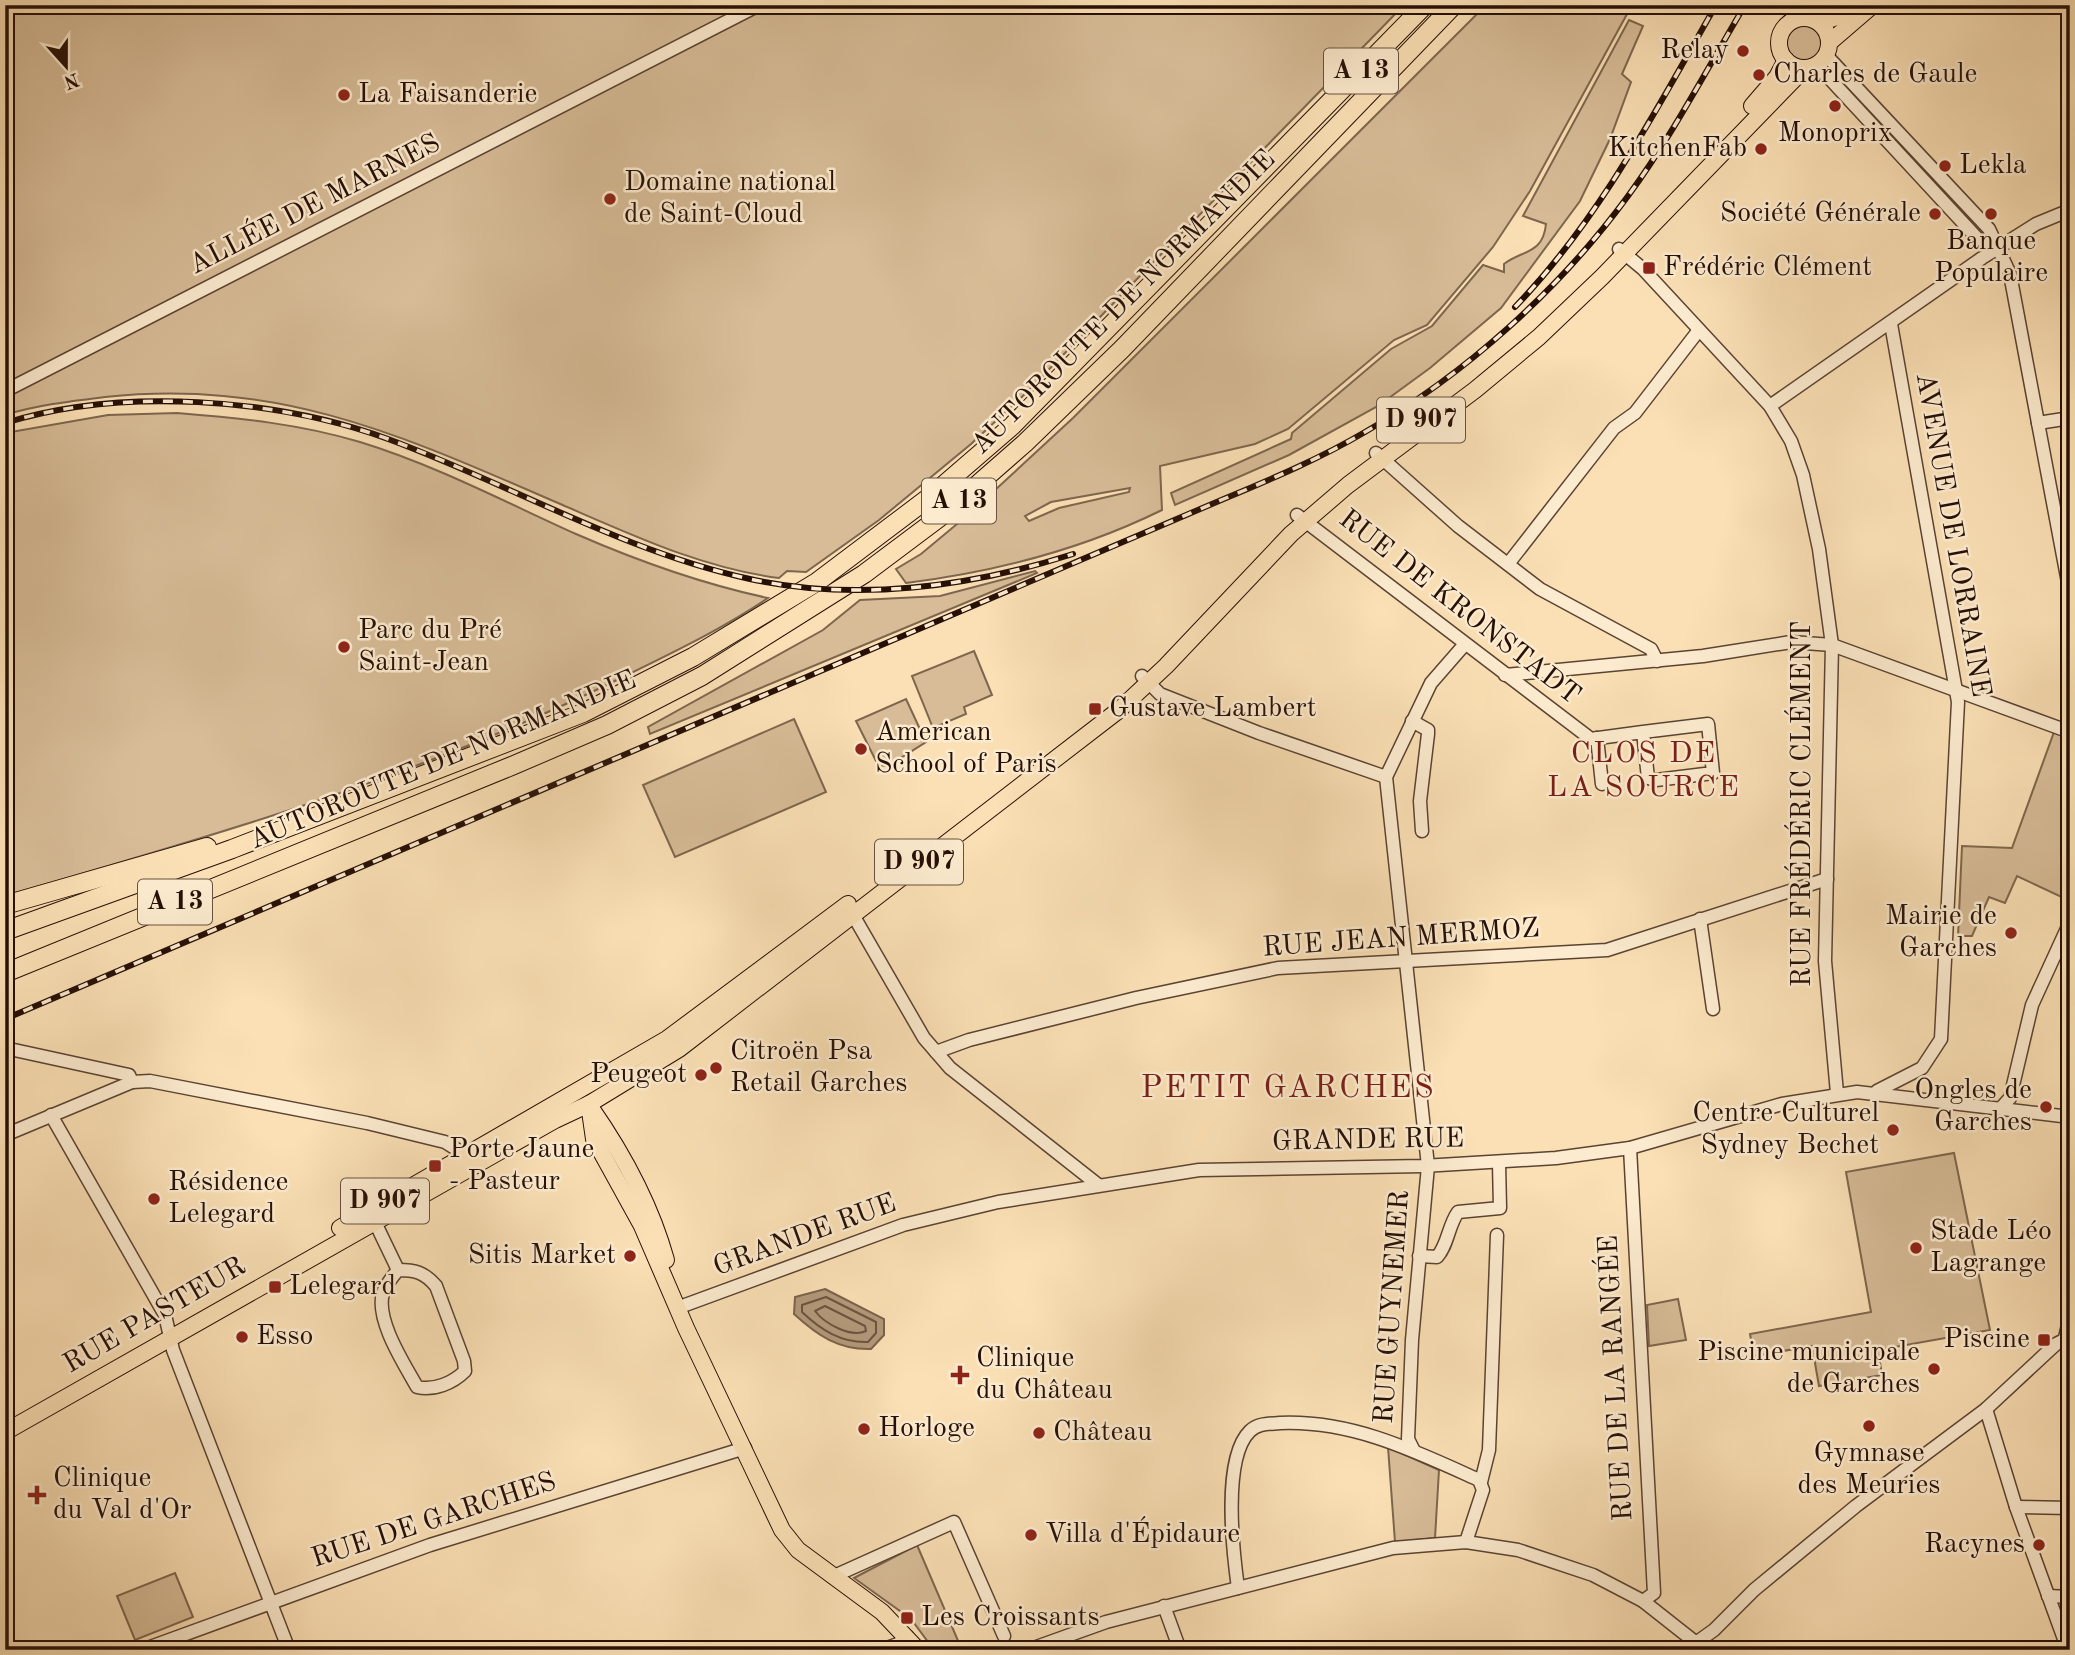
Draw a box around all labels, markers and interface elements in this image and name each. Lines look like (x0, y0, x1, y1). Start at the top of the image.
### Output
north arrow (32, 32, 102, 102)
place label: Relay (1660, 37, 1729, 65)
marker: Relay (1735, 43, 1751, 59)
road number: A 13 (1324, 48, 1398, 94)
place label: Charles de Gaule (1773, 61, 1977, 89)
marker: Charles de Gaule (1751, 67, 1767, 83)
text: N (61, 68, 81, 91)
place label: La Faisanderie (358, 81, 537, 109)
marker: La Faisanderie (336, 87, 352, 103)
marker: Monoprix (1827, 98, 1843, 114)
place label: Monoprix (1778, 120, 1892, 148)
street label: ALLÉE DE MARNES (183, 125, 445, 280)
place label: KitchenFab (1608, 135, 1747, 163)
marker: KitchenFab (1753, 141, 1769, 157)
street label: AUTOROUTE DE NORMANDIE (967, 146, 1281, 460)
place label: Lekla (1959, 152, 2027, 180)
marker: Lekla (1937, 158, 1953, 174)
place label: Domaine national de Saint-Cloud (624, 169, 836, 229)
marker: Domaine national de Saint-Cloud (602, 191, 618, 207)
place label: Société Générale (1720, 200, 1921, 228)
marker: Société Générale (1927, 206, 1943, 222)
marker: Banque Populaire (1983, 206, 1999, 222)
place label: Banque Populaire (1934, 228, 2048, 288)
place label: Frédéric Clément (1663, 254, 1872, 282)
marker: Frédéric Clément (1641, 260, 1657, 276)
street label: AVENUE DE LORRAINE (1910, 371, 1994, 699)
road number: D 907 (1377, 398, 1465, 442)
road number: A 13 (922, 478, 996, 524)
street label: RUE DE KRONSTADT (1333, 505, 1585, 711)
place label: Parc du Pré Saint-Jean (358, 617, 502, 677)
street label: RUE FRÉDÉRIC CLÉMENT (1784, 621, 1817, 987)
marker: Parc du Pré Saint-Jean (336, 639, 352, 655)
street label: AUTOROUTE DE NORMANDIE (245, 667, 641, 855)
place label: Gustave Lambert (1109, 695, 1317, 723)
marker: Gustave Lambert (1087, 701, 1103, 717)
place label: American School of Paris (875, 719, 1057, 779)
district label: CLOS DE LA SOURCE (1547, 739, 1741, 803)
marker: American School of Paris (853, 741, 869, 757)
road number: D 907 (875, 840, 963, 884)
road number: A 13 (138, 880, 212, 925)
place label: Mairie de Garches (1885, 903, 1997, 963)
street label: RUE JEAN MERMOZ (1262, 915, 1540, 963)
marker: Mairie de Garches (2003, 925, 2019, 941)
place label: Citroën Psa Retail Garches (730, 1038, 907, 1098)
marker: Citroën Psa Retail Garches (708, 1060, 724, 1076)
place label: Peugeot (590, 1061, 687, 1089)
marker: Peugeot (693, 1067, 709, 1083)
district label: PETIT GARCHES (1140, 1073, 1436, 1105)
place label: Ongles de Garches (1914, 1077, 2032, 1137)
marker: Ongles de Garches (2038, 1099, 2054, 1115)
place label: Centre Culturel Sydney Bechet (1692, 1100, 1879, 1160)
marker: Centre Culturel Sydney Bechet (1885, 1122, 1901, 1138)
street label: GRANDE RUE (1272, 1125, 1464, 1157)
place label: Porte Jaune - Pasteur (449, 1136, 594, 1196)
marker: Porte Jaune - Pasteur (427, 1158, 443, 1174)
place label: Résidence Lelegard (168, 1169, 288, 1229)
road number: D 907 (341, 1178, 429, 1224)
street label: RUE GUYNEMER (1371, 1189, 1415, 1425)
street label: GRANDE RUE (710, 1190, 900, 1282)
marker: Résidence Lelegard (146, 1191, 162, 1207)
place label: Stade Léo Lagrange (1930, 1218, 2052, 1278)
street label: RUE DE LA RANGÉE (1591, 1234, 1638, 1522)
marker: Stade Léo Lagrange (1908, 1240, 1924, 1256)
place label: Sitis Market (468, 1242, 616, 1270)
marker: Sitis Market (622, 1248, 638, 1264)
street label: RUE PASTEUR (59, 1253, 251, 1379)
place label: Lelegard (289, 1273, 396, 1301)
marker: Lelegard (267, 1279, 283, 1295)
place label: Esso (256, 1323, 314, 1351)
place label: Piscine (1943, 1326, 2030, 1354)
marker: Esso (234, 1329, 250, 1345)
marker: Piscine (2036, 1332, 2052, 1348)
place label: Piscine municipale de Garches (1697, 1339, 1920, 1399)
place label: Clinique du Château (976, 1345, 1113, 1405)
marker: Piscine municipale de Garches (1926, 1361, 1942, 1377)
marker: Clinique du Château (950, 1365, 970, 1385)
place label: Horloge (878, 1415, 975, 1443)
marker: Gymnase des Meuries (1861, 1418, 1877, 1434)
place label: Château (1053, 1419, 1152, 1447)
marker: Horloge (856, 1421, 872, 1437)
marker: Château (1031, 1425, 1047, 1441)
place label: Gymnase des Meuries (1798, 1440, 1940, 1500)
place label: Clinique du Val d'Or (53, 1465, 191, 1525)
street label: RUE DE GARCHES (308, 1468, 560, 1574)
marker: Clinique du Val d'Or (27, 1485, 47, 1505)
place label: Villa d'Épidaure (1045, 1516, 1240, 1549)
marker: Villa d'Épidaure (1023, 1527, 1039, 1543)
place label: Racynes (1924, 1531, 2025, 1559)
marker: Racynes (2031, 1537, 2047, 1553)
place label: Les Croissants (921, 1604, 1100, 1632)
marker: Les Croissants (899, 1610, 915, 1626)

